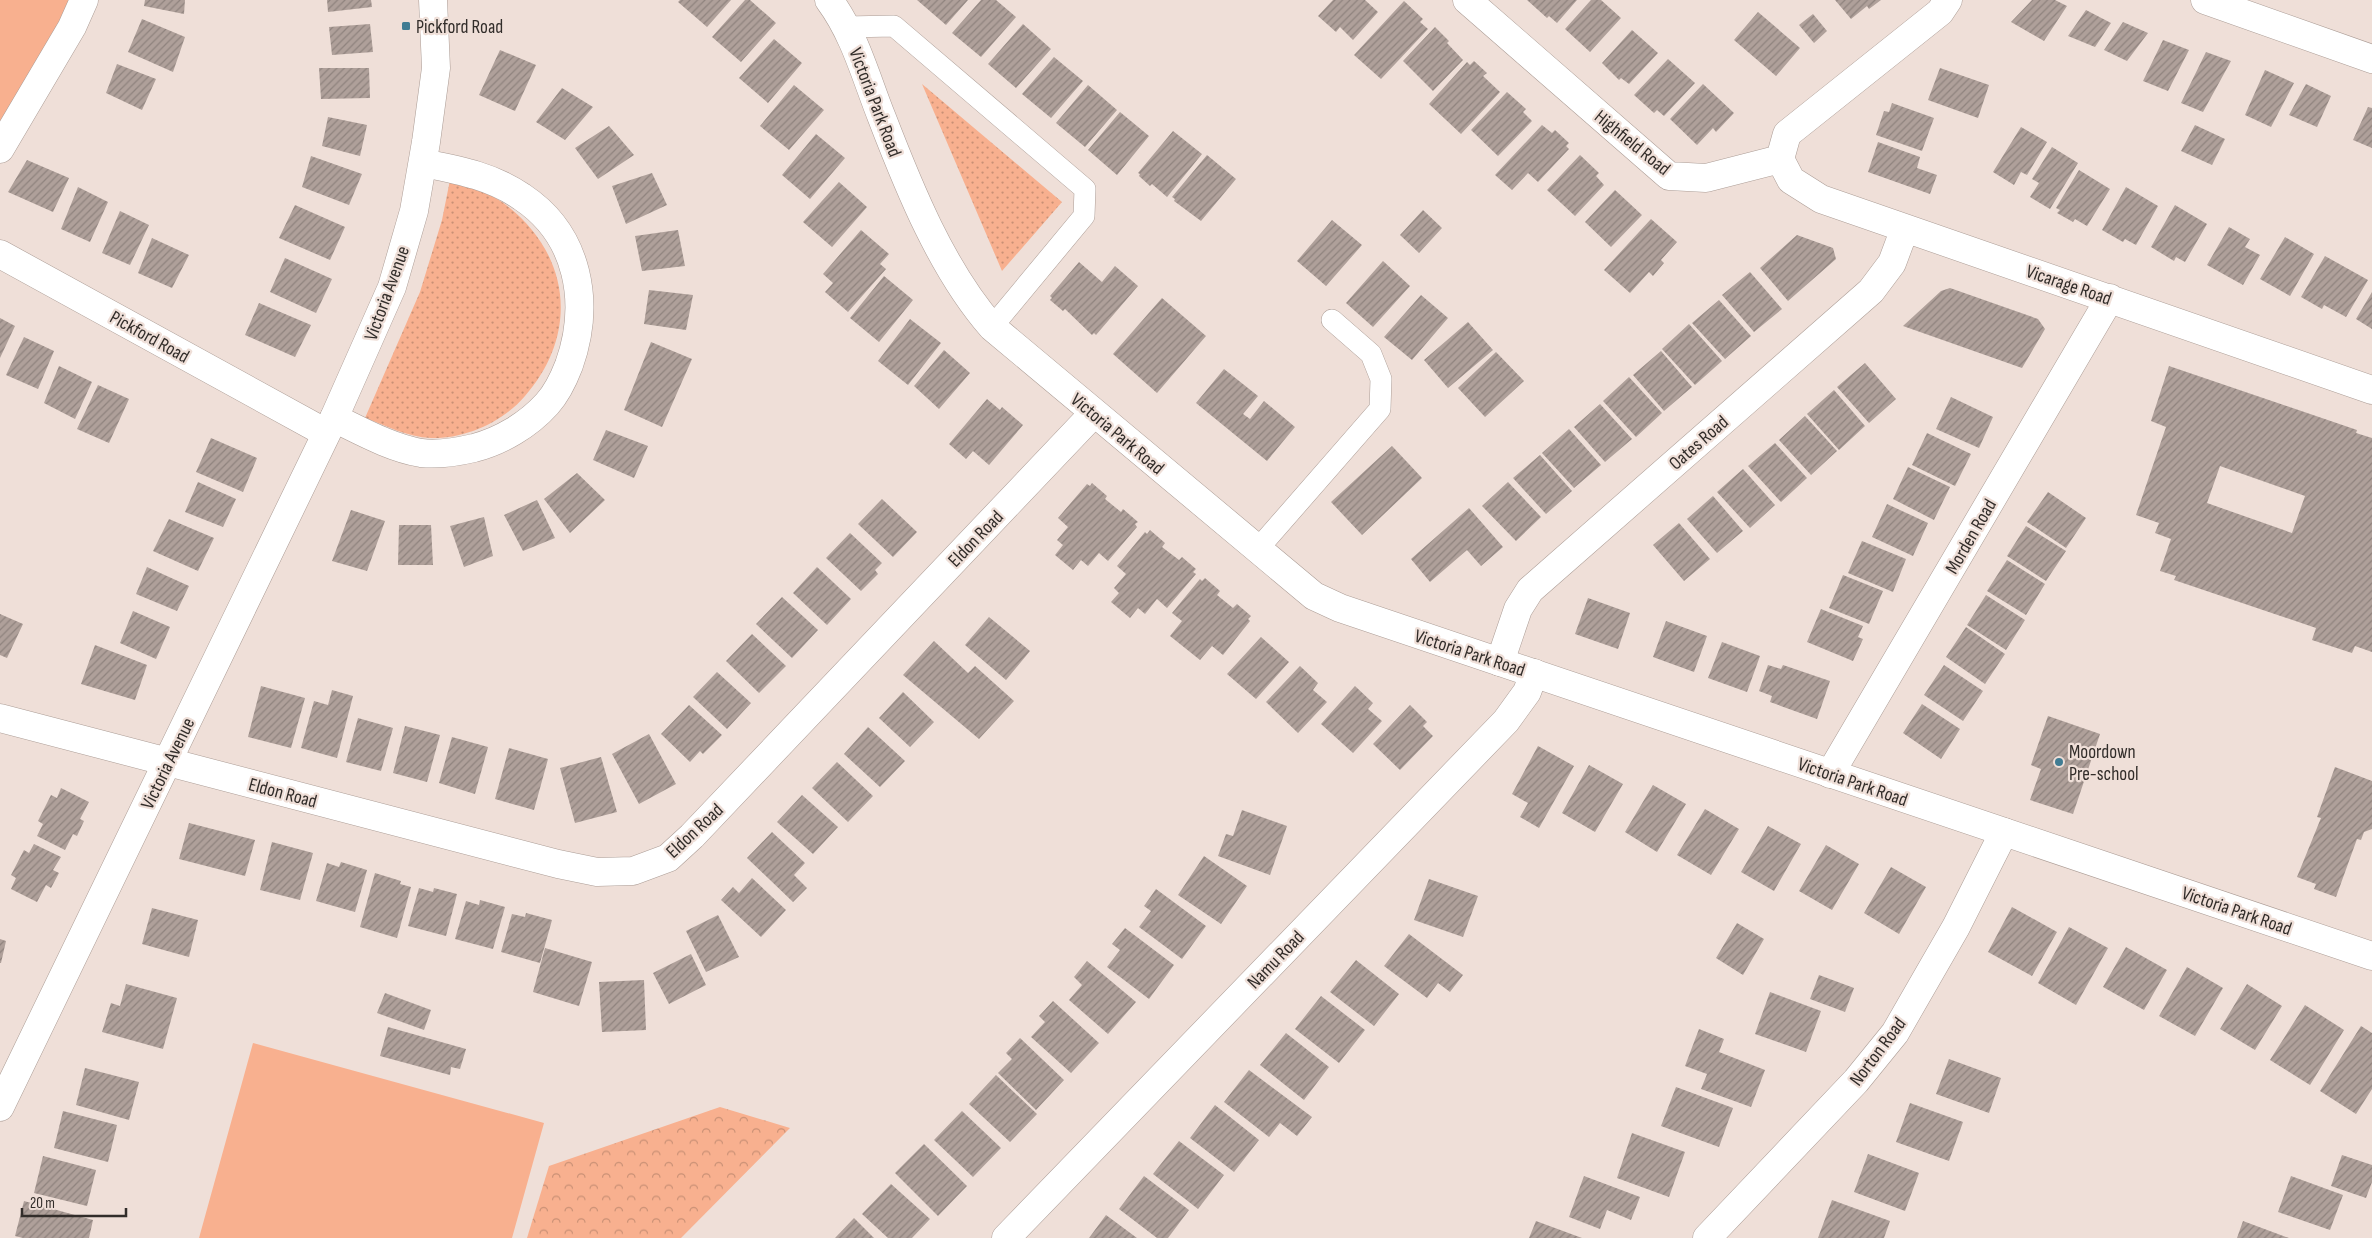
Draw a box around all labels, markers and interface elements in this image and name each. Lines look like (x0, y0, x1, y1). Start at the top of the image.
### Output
place label: Pickford Road (416, 16, 503, 39)
marker: Pickford Road (400, 20, 412, 32)
street label: Victoria Park Road (843, 45, 906, 160)
street label: Highfield Road (1589, 106, 1675, 181)
street label: Victoria Avenue (360, 243, 415, 344)
street label: Vicarage Road (2023, 260, 2114, 311)
street label: Pickford Road (106, 306, 193, 368)
street label: Victoria Park Road (1066, 388, 1168, 480)
street label: Oates Road (1665, 411, 1733, 475)
street label: Morden Road (1941, 495, 2002, 578)
street label: Eldon Road (943, 506, 1009, 572)
street label: Victoria Park Road (1411, 625, 1528, 682)
street label: Victoria Avenue (136, 714, 200, 813)
place label: Moordown Pre-school (2069, 741, 2139, 786)
street label: Victoria Park Road (1794, 753, 1911, 812)
marker: Moordown Pre-school (2053, 756, 2065, 768)
street label: Eldon Road (246, 773, 319, 814)
street label: Eldon Road (662, 799, 728, 863)
street label: Victoria Park Road (2178, 882, 2295, 941)
street label: Namu Road (1243, 926, 1309, 994)
street label: Norton Road (1845, 1013, 1911, 1091)
scale bar (22, 1186, 126, 1218)
text: 20 m (30, 1194, 55, 1213)

